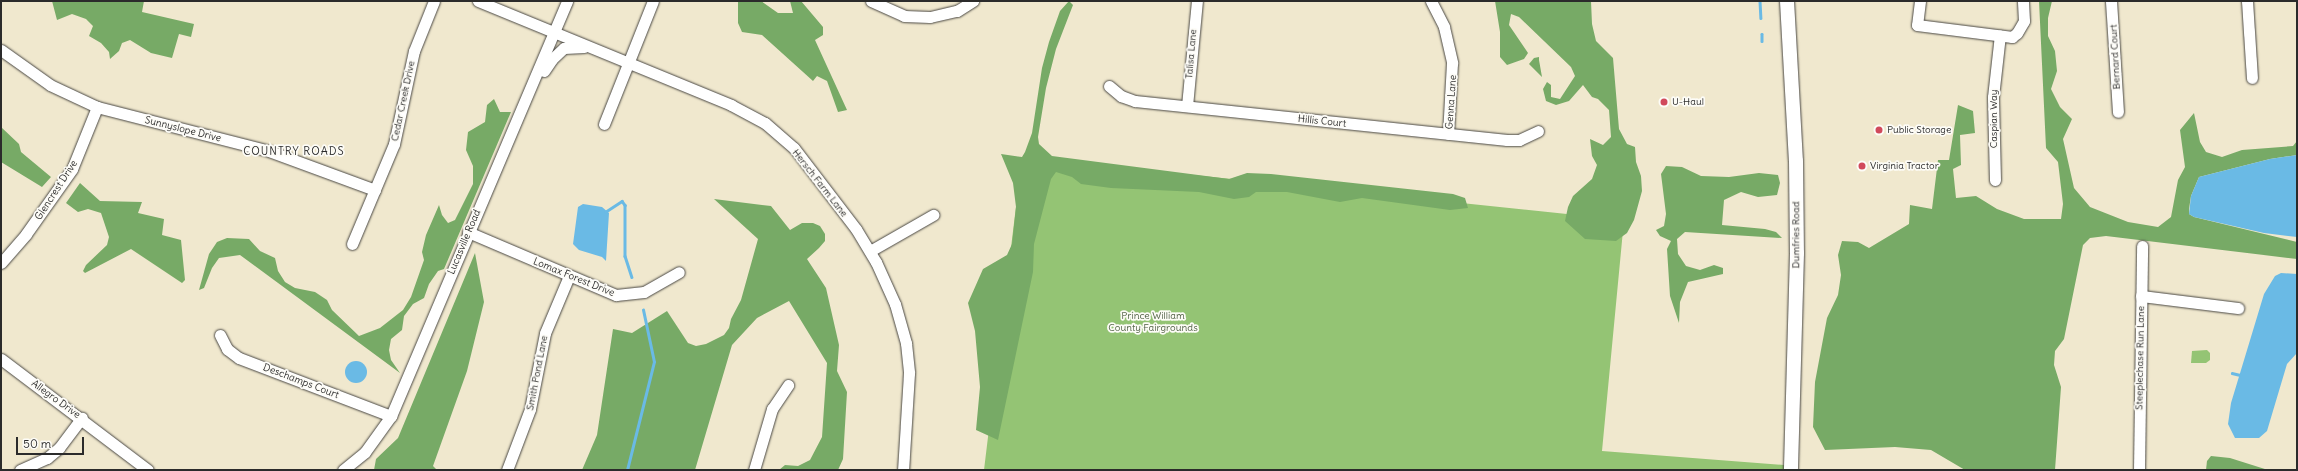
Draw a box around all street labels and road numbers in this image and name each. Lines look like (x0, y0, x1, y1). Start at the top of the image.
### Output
street label: Bernard Court (2107, 24, 2123, 90)
street label: Talisa Lane (1183, 29, 1199, 79)
street label: Cedar Creek Drive (389, 60, 417, 142)
street label: Genna Lane (1443, 74, 1459, 130)
street label: Caspian Way (1988, 90, 2000, 148)
street label: Hillis Court (1297, 113, 1347, 129)
street label: Sunnyslope Drive (144, 114, 222, 144)
street label: Hersch Farm Lane (790, 147, 850, 219)
street label: Glencrest Drive (32, 158, 80, 222)
street label: Dumfries Road (1790, 201, 1802, 269)
street label: Lucasville Road (445, 208, 483, 276)
street label: Lomax Forest Drive (532, 255, 616, 299)
street label: Steeplechase Run Lane (2133, 306, 2147, 410)
street label: Smith Pond Lane (524, 335, 550, 411)
street label: Deschamps Court (261, 361, 341, 401)
street label: Allegro Drive (29, 377, 83, 421)

